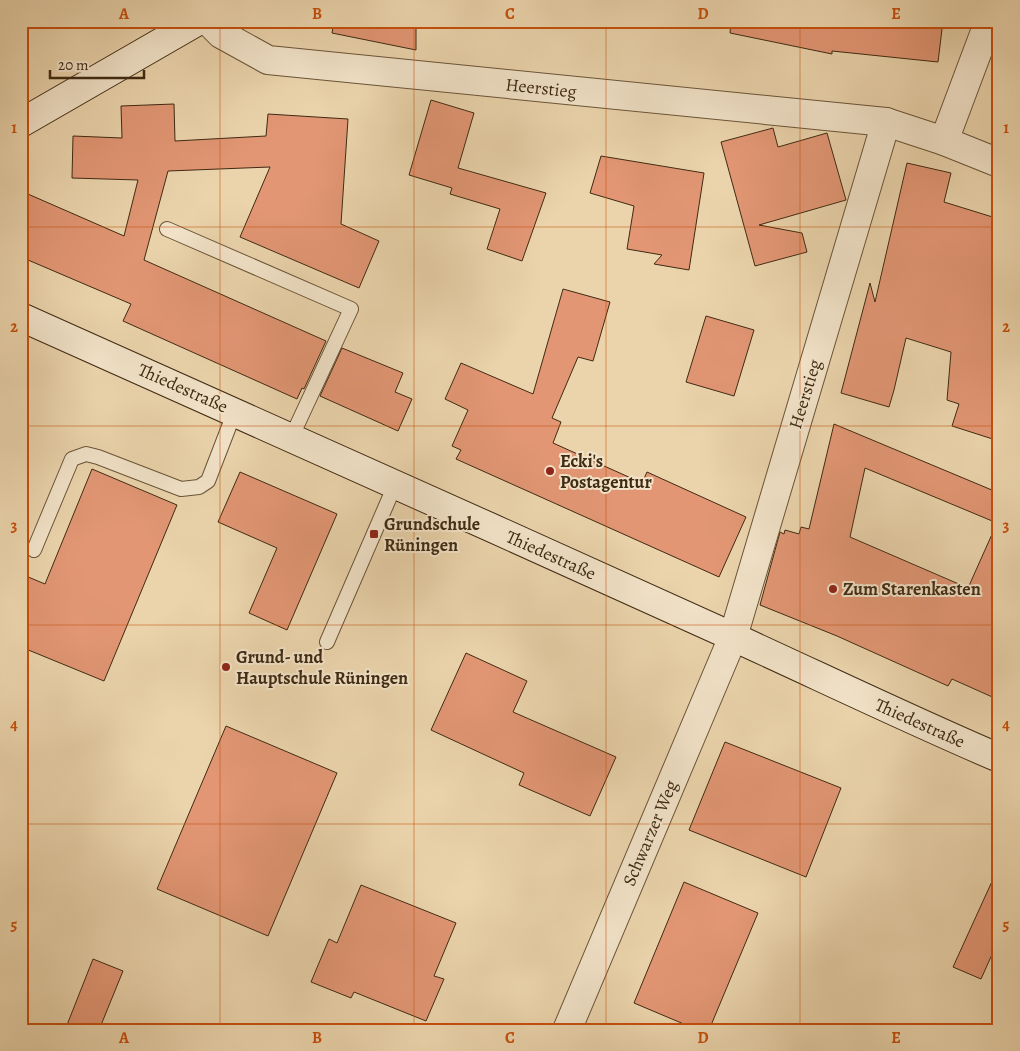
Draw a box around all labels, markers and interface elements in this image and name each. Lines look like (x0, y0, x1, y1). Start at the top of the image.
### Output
text: A (118, 3, 130, 25)
text: B (312, 3, 322, 25)
text: C (505, 3, 515, 25)
text: D (697, 3, 709, 25)
text: E (891, 3, 901, 25)
scale bar (50, 48, 144, 80)
text: 20 m (58, 55, 89, 75)
street label: Heerstieg (504, 72, 578, 104)
text: 1 (11, 117, 17, 139)
text: 1 (1003, 117, 1009, 139)
text: 2 (10, 316, 18, 338)
text: 2 (1002, 316, 1010, 338)
street label: Heerstieg (783, 356, 827, 432)
street label: Thiedestraße (134, 358, 232, 418)
place label: Ecki's Postagentur (560, 449, 652, 494)
marker: Ecki's Postagentur (544, 465, 556, 477)
place label: Grundschule Rüningen (384, 512, 480, 557)
text: 3 (11, 515, 18, 537)
text: 3 (1003, 515, 1010, 537)
street label: Thiedestraße (502, 525, 600, 585)
marker: Grundschule Rüningen (368, 528, 380, 540)
place label: Zum Starenkasten (843, 577, 981, 601)
marker: Zum Starenkasten (827, 583, 839, 595)
place label: Grund- und Hauptschule Rüningen (236, 645, 408, 690)
marker: Grund- und Hauptschule Rüningen (220, 661, 232, 673)
street label: Thiedestraße (871, 693, 969, 753)
text: 4 (10, 714, 18, 736)
text: 4 (1002, 714, 1010, 736)
street label: Schwarzer Weg (617, 776, 683, 890)
text: 5 (11, 914, 18, 936)
text: 5 (1003, 914, 1010, 936)
text: A (118, 1027, 130, 1049)
text: B (312, 1027, 322, 1049)
text: C (505, 1027, 515, 1049)
text: D (697, 1027, 709, 1049)
text: E (891, 1027, 901, 1049)

